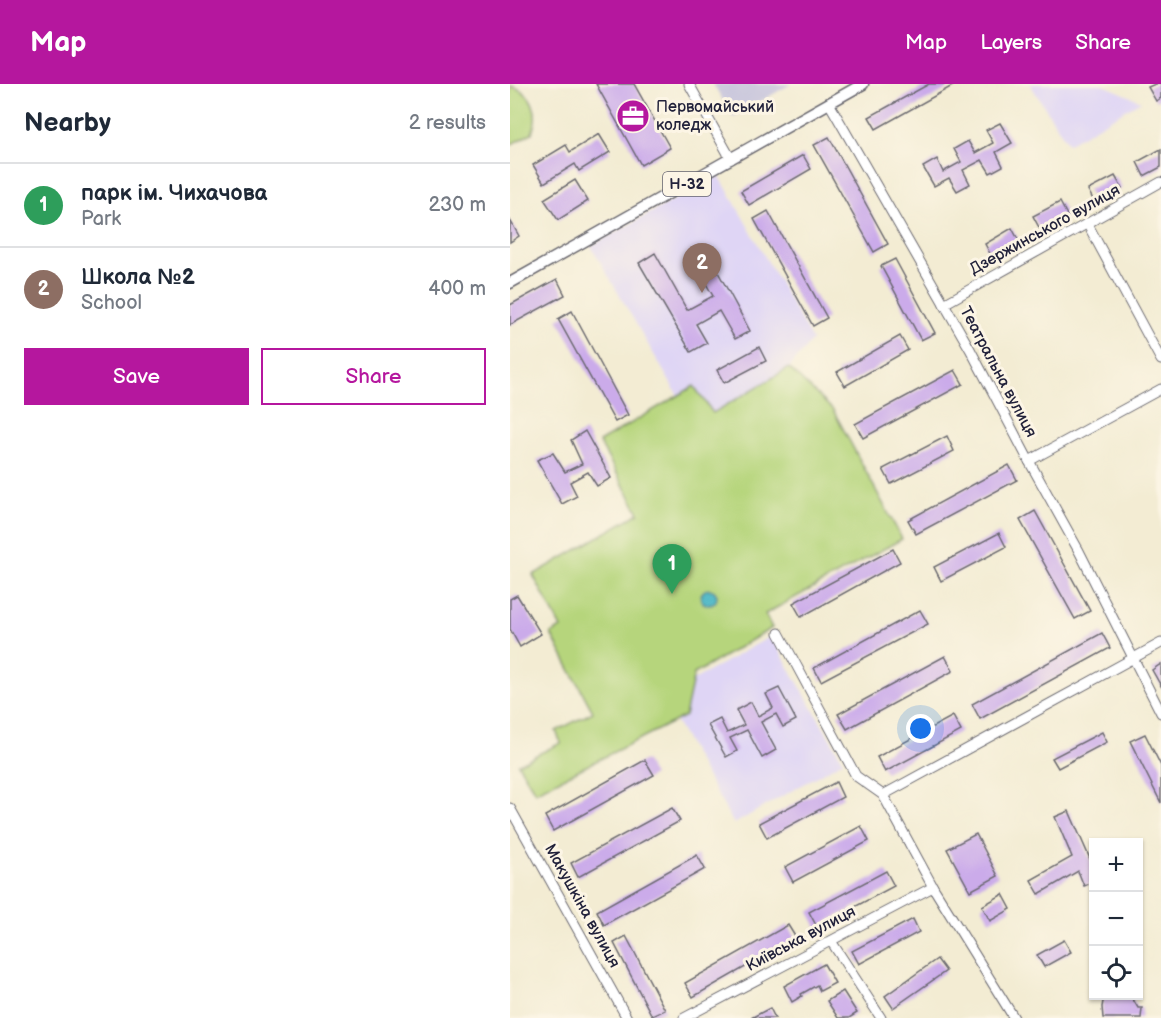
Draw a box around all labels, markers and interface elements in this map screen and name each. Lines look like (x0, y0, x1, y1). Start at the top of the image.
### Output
text: Map (30, 26, 86, 59)
text: Map (905, 30, 947, 55)
text: Layers (980, 30, 1042, 55)
text: Share (1075, 30, 1131, 55)
office icon: Первомайський коледж (615, 98, 651, 134)
place label: Первомайський коледж (656, 98, 774, 135)
text: Nearby (24, 108, 111, 139)
text: 2 results (409, 111, 486, 135)
road number: Н-32 (663, 172, 711, 196)
text: парк ім. Чихачова (81, 180, 267, 207)
street label: Дзержинського вулиця (967, 181, 1124, 279)
text: 1 (39, 193, 48, 217)
text: 230 m (429, 193, 486, 217)
text: Park (81, 207, 121, 231)
pin: 2 (682, 244, 722, 293)
text: Школа №2 (81, 264, 195, 291)
text: 2 (38, 277, 49, 301)
text: 400 m (428, 277, 486, 301)
text: School (81, 291, 142, 315)
street label: Театральна вулиця (955, 303, 1041, 441)
button: Save (24, 348, 249, 405)
button: Share (261, 348, 486, 405)
pin: 1 (652, 544, 692, 594)
your location (906, 714, 935, 743)
map controls (1089, 838, 1143, 1000)
button: + (1089, 838, 1143, 892)
street label: Макушкіна вулиця (540, 841, 624, 971)
button: − (1089, 892, 1143, 946)
street label: Київська вулиця (743, 902, 859, 976)
button: locate (1089, 946, 1143, 1000)

